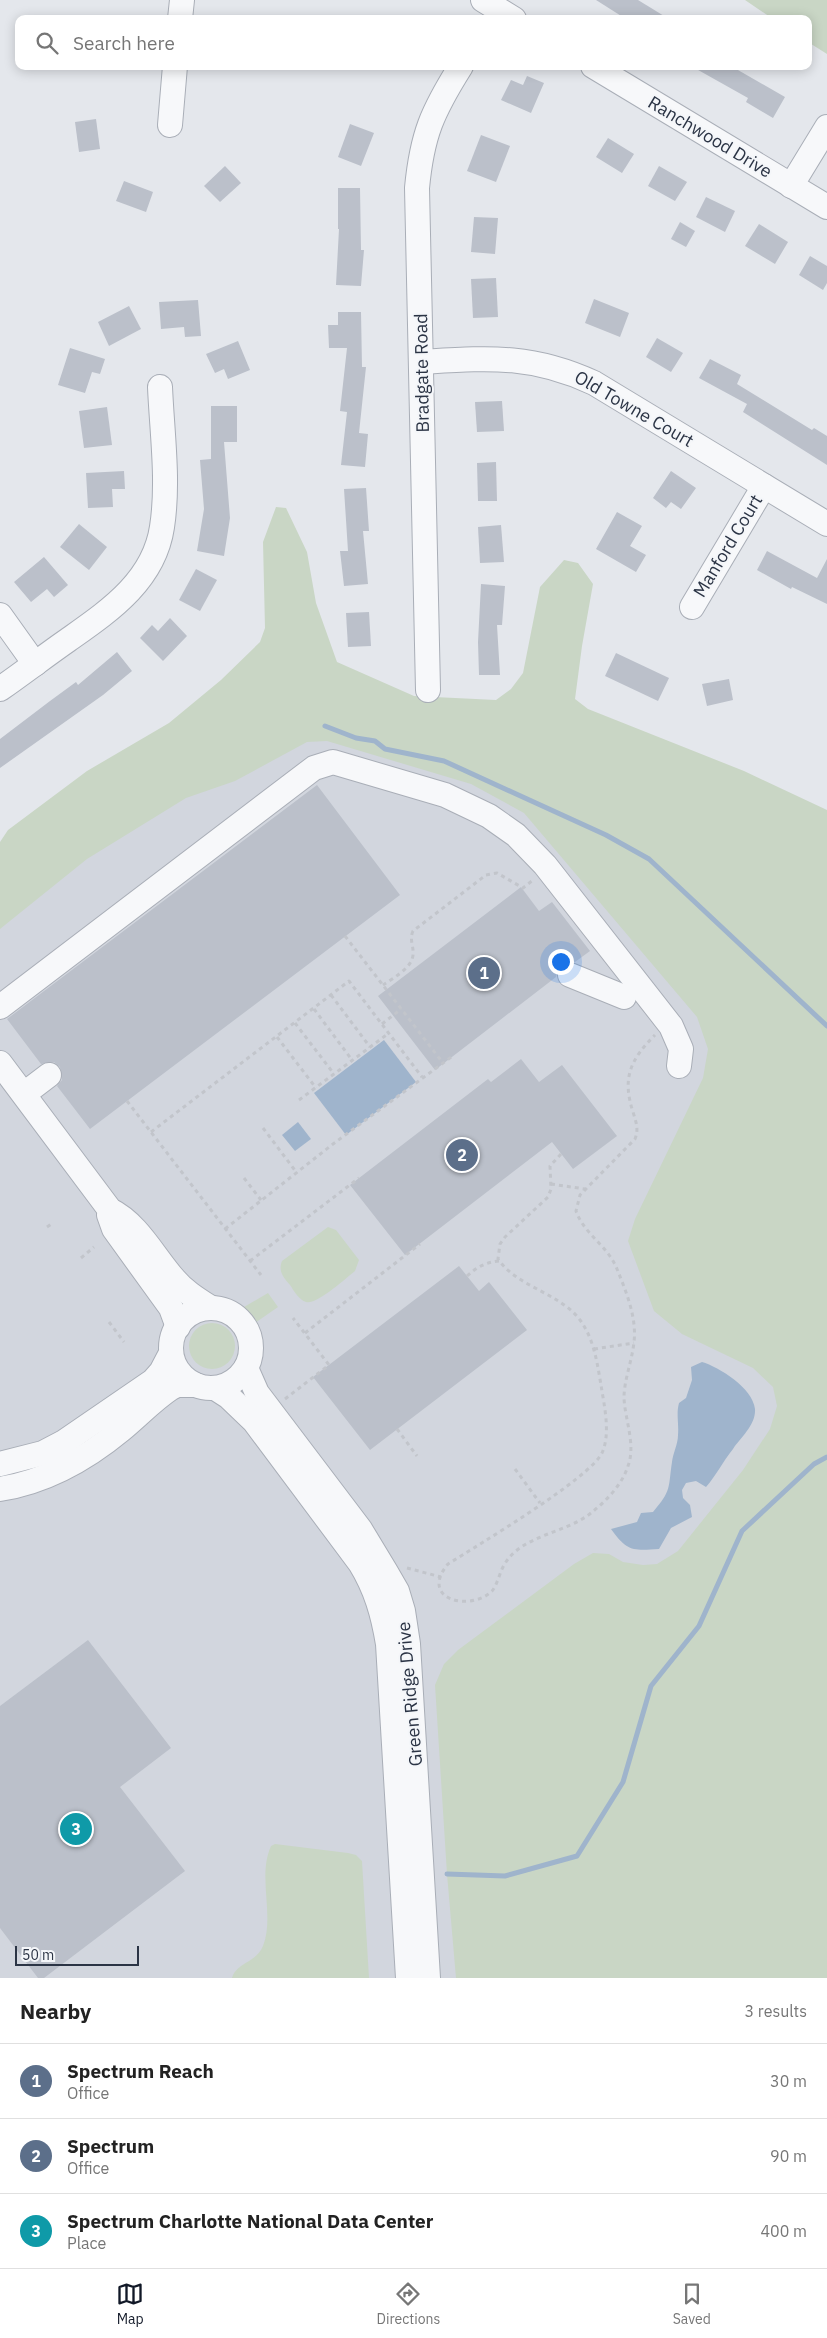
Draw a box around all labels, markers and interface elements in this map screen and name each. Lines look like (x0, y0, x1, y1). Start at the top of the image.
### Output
search box (15, 15, 812, 70)
icon: search (33, 29, 61, 57)
text: Search here (73, 31, 175, 55)
street label: Ranchwood Drive (644, 90, 777, 183)
street label: Bradgate Road (409, 313, 434, 433)
street label: Old Towne Court (570, 365, 698, 452)
street label: Manford Court (688, 490, 767, 601)
your location (548, 949, 574, 975)
pin: 1 (468, 954, 500, 992)
pin: 2 (446, 1136, 478, 1174)
street label: Green Ridge Drive (392, 1621, 427, 1767)
pin: 3 (60, 1810, 92, 1848)
scale bar (15, 1943, 139, 1966)
text: 50 m (22, 1946, 54, 1964)
text: Nearby (20, 1997, 91, 2025)
text: 3 results (744, 2001, 807, 2021)
text: Spectrum Reach (67, 2059, 214, 2083)
text: 1 (31, 2071, 41, 2091)
text: 30 m (770, 2071, 807, 2091)
text: Office (67, 2083, 109, 2103)
text: Spectrum (67, 2134, 154, 2158)
text: 2 (31, 2146, 41, 2166)
text: 90 m (770, 2146, 807, 2166)
text: Office (67, 2158, 109, 2178)
text: Spectrum Charlotte National Data Center (67, 2209, 433, 2233)
text: 3 (31, 2221, 41, 2241)
text: 400 m (760, 2221, 807, 2241)
text: Place (67, 2233, 106, 2253)
tab: Map (116, 2280, 144, 2328)
tab: Directions (377, 2280, 440, 2328)
tab: Saved (673, 2280, 711, 2328)

